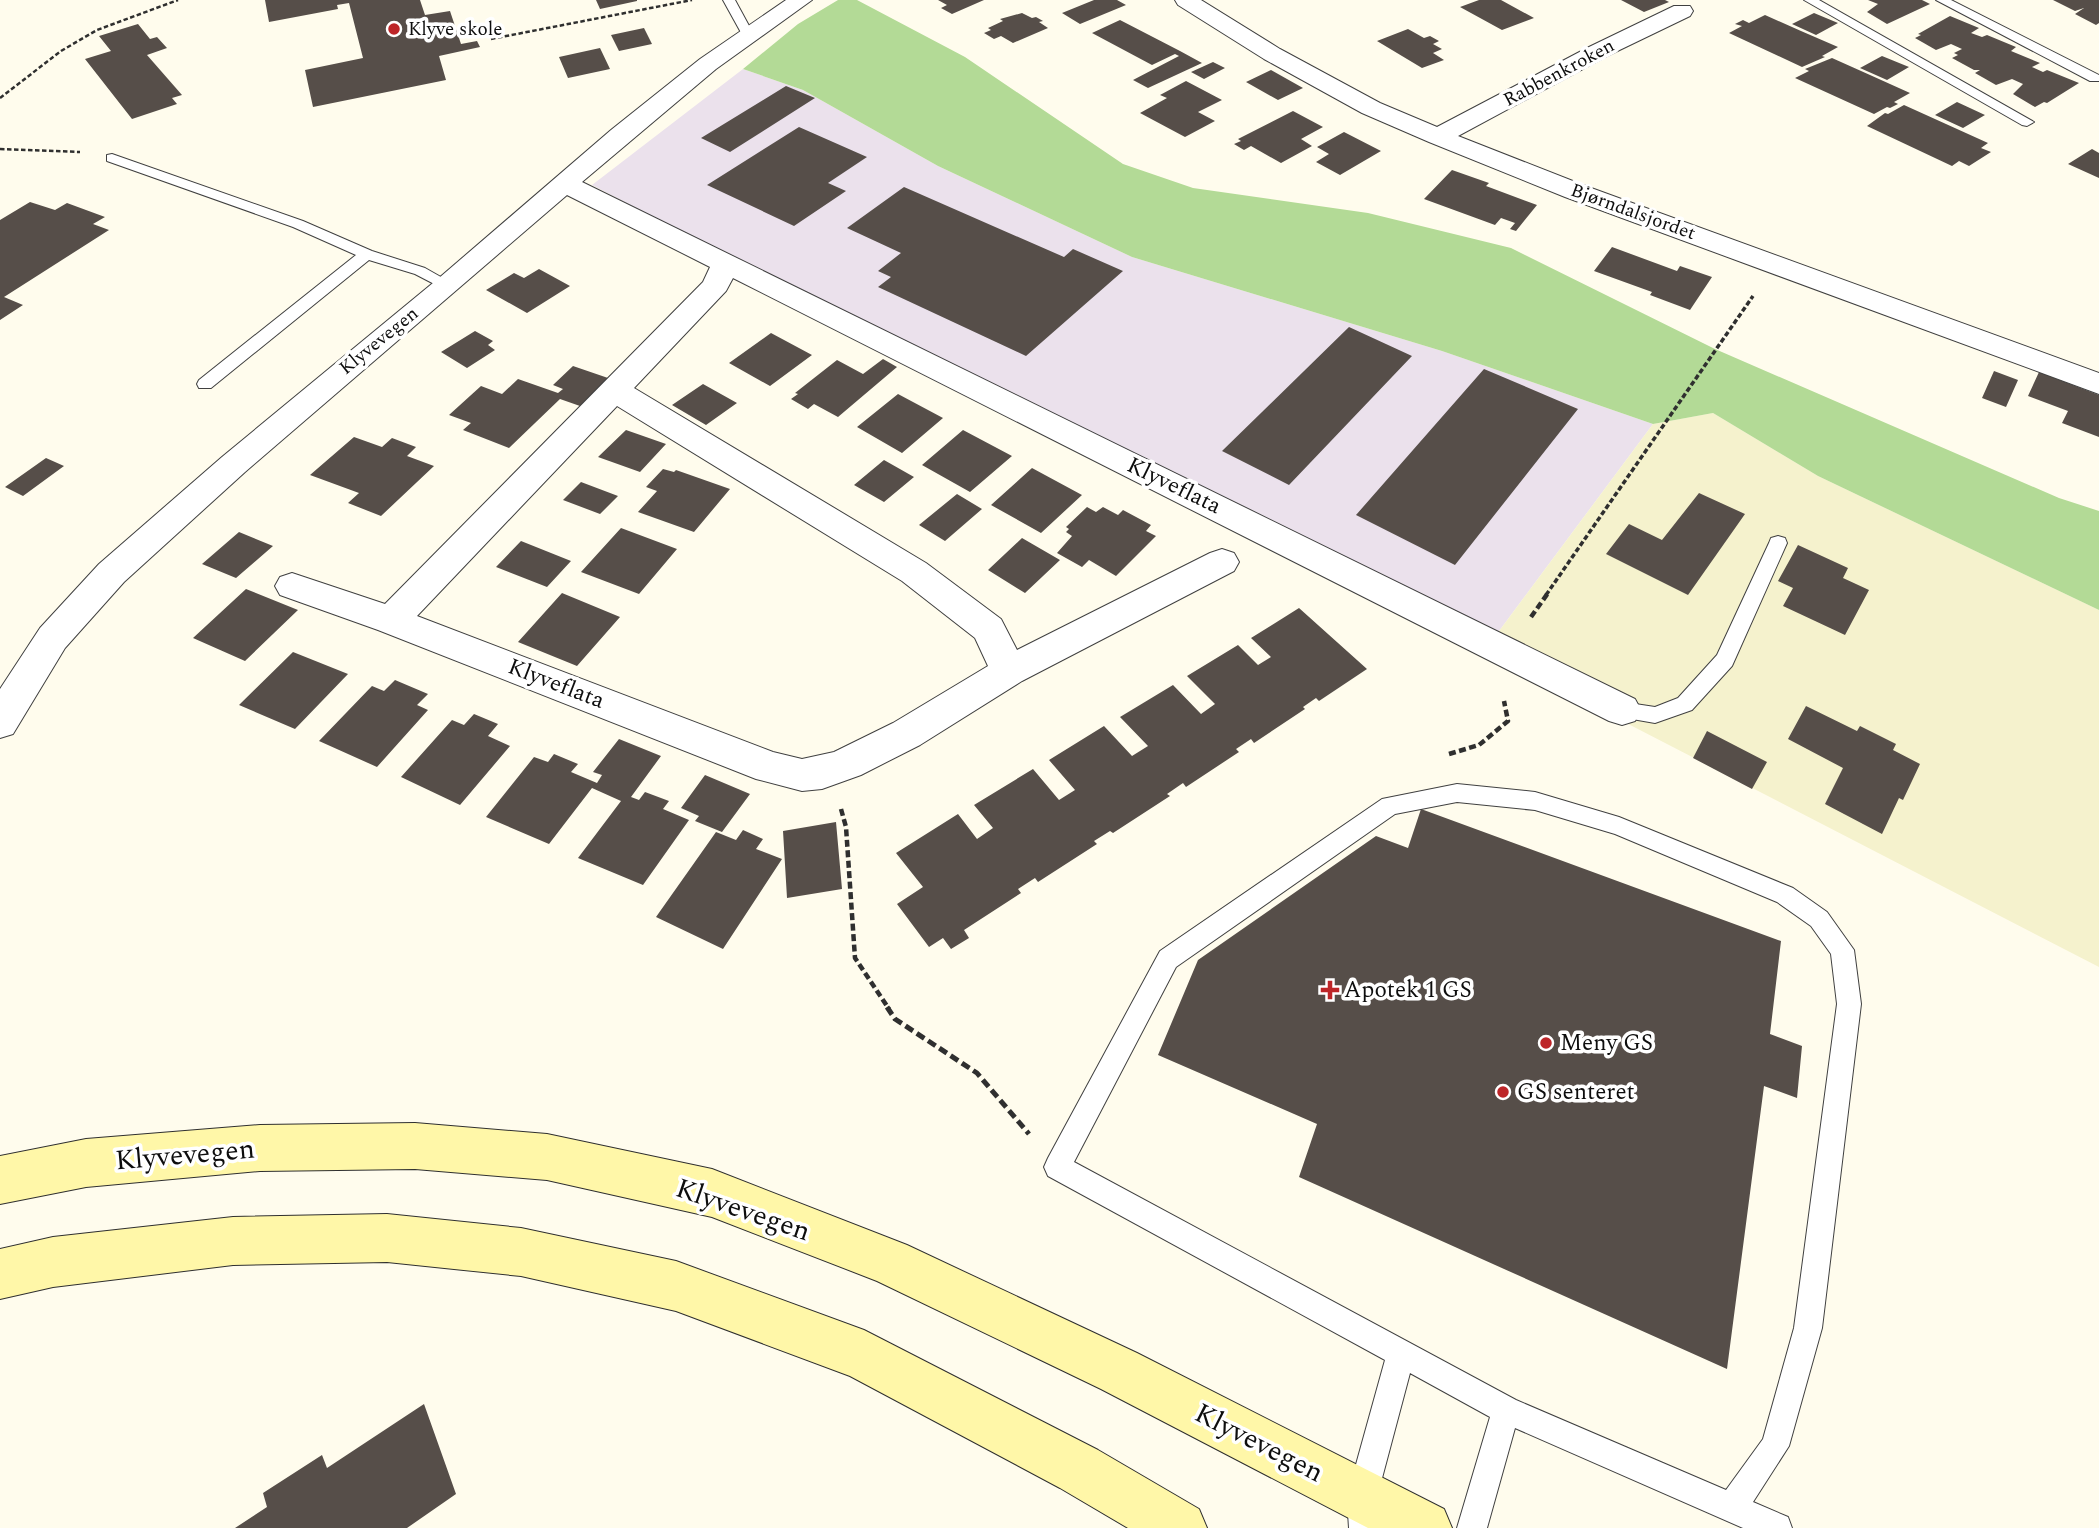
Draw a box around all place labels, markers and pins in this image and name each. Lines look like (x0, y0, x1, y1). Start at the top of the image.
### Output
place label: Klyve skole (408, 15, 503, 44)
marker: Klyve skole (386, 21, 402, 37)
place label: Apotek 1 GS (1344, 973, 1472, 1008)
marker: Apotek 1 GS (1322, 982, 1338, 998)
place label: Meny GS (1560, 1026, 1653, 1061)
marker: Meny GS (1538, 1035, 1554, 1051)
place label: GS senteret (1517, 1075, 1635, 1110)
marker: GS senteret (1495, 1084, 1511, 1100)

